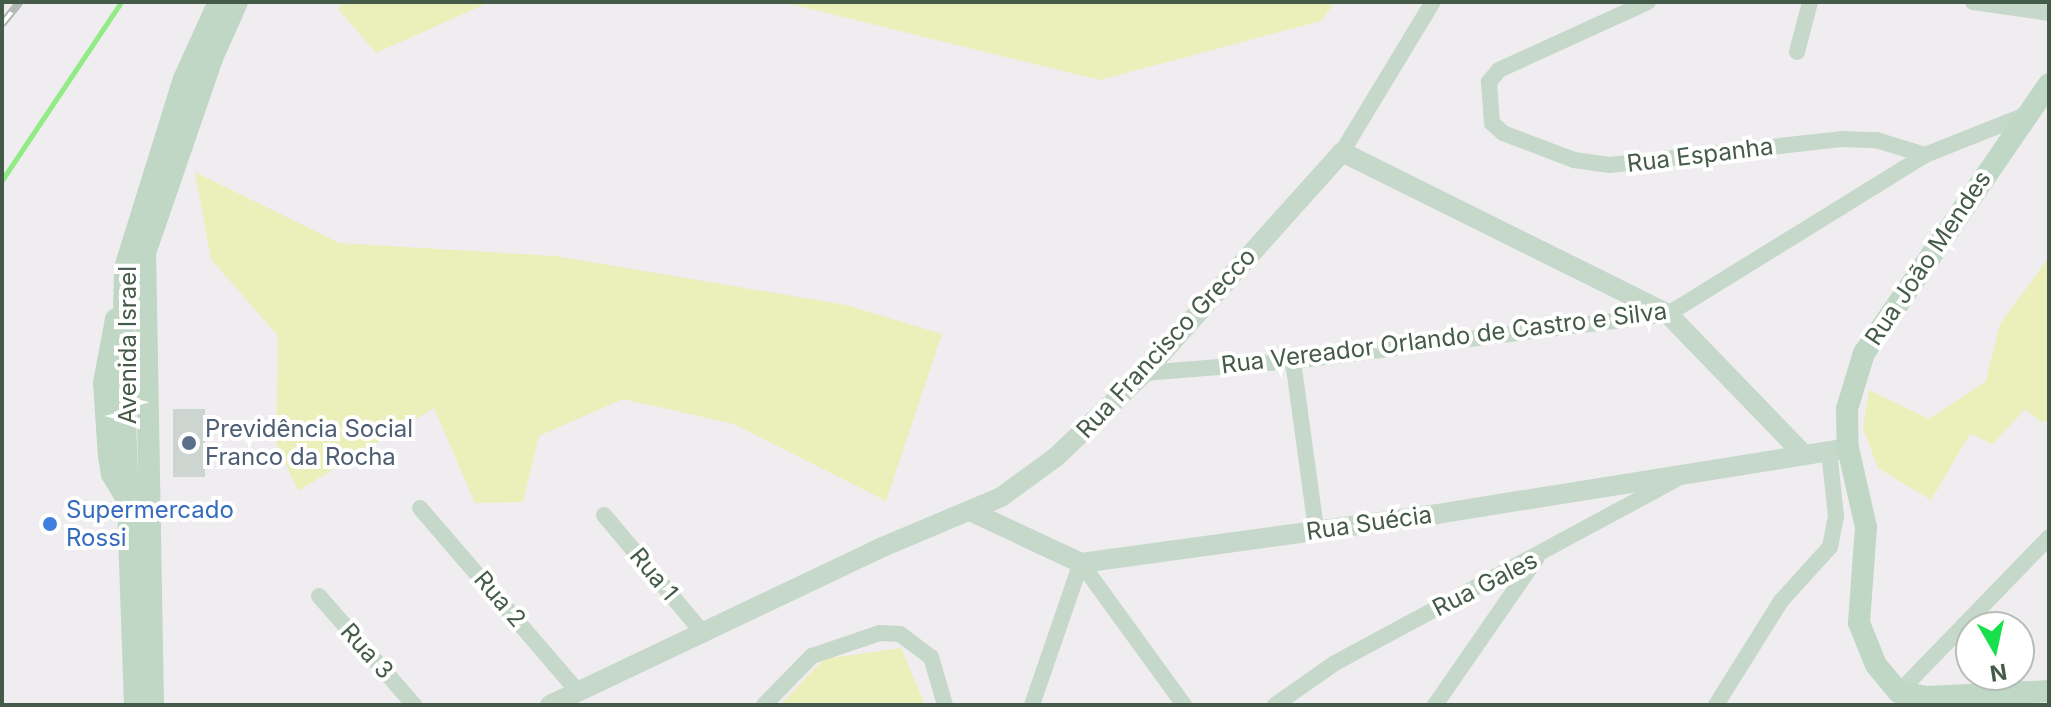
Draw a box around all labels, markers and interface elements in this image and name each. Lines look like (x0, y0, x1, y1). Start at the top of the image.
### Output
street label: Rua Espanha (1625, 132, 1775, 178)
street label: Rua João Mendes (1859, 165, 1997, 351)
street label: Rua Francisco Grecco (1070, 242, 1262, 444)
street label: Avenida Israel (114, 266, 142, 424)
street label: Rua Vereador Orlando de Castro e Silva (1219, 296, 1669, 380)
place label: Previdência Social Franco da Rocha (205, 415, 413, 471)
marker: Previdência Social Franco da Rocha (180, 434, 198, 452)
place label: Supermercado Rossi (66, 496, 234, 552)
street label: Rua Suécia (1304, 500, 1434, 546)
marker: Supermercado Rossi (41, 515, 59, 533)
street label: Rua 1 (624, 542, 684, 606)
street label: Rua Gales (1428, 545, 1542, 623)
street label: Rua 2 (468, 565, 532, 633)
north arrow (1955, 611, 2035, 691)
street label: Rua 3 (335, 617, 399, 685)
text: N (1988, 659, 2009, 687)

